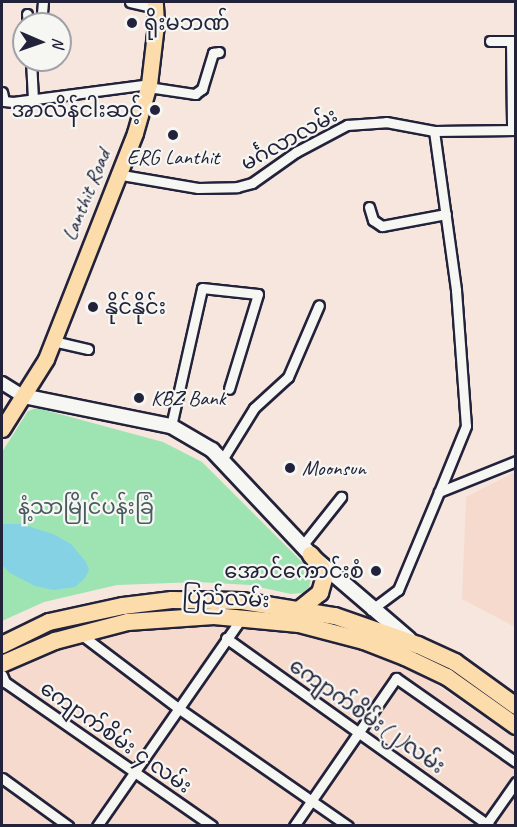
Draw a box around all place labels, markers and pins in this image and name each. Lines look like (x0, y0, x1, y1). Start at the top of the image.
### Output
place label: ရိုးမဘဏ် (144, 10, 230, 36)
marker: ရိုးမဘဏ် (125, 16, 139, 30)
place label: အာလိန်ငါးဆင့် (12, 97, 143, 123)
marker: အာလိန်ငါးဆင့် (148, 103, 162, 117)
marker: ERG Lanthit (166, 128, 180, 142)
place label: ERG Lanthit (127, 144, 219, 170)
place label: နိုင်နိုင်း (105, 294, 166, 320)
marker: နိုင်နိုင်း (86, 300, 100, 314)
place label: KBZ Bank (151, 385, 225, 411)
marker: KBZ Bank (132, 391, 146, 405)
place label: Moonsun (302, 455, 366, 481)
marker: Moonsun (283, 461, 297, 475)
place label: အောင်ကောင်းစံ (224, 558, 364, 584)
marker: အောင်ကောင်းစံ (369, 564, 383, 578)

